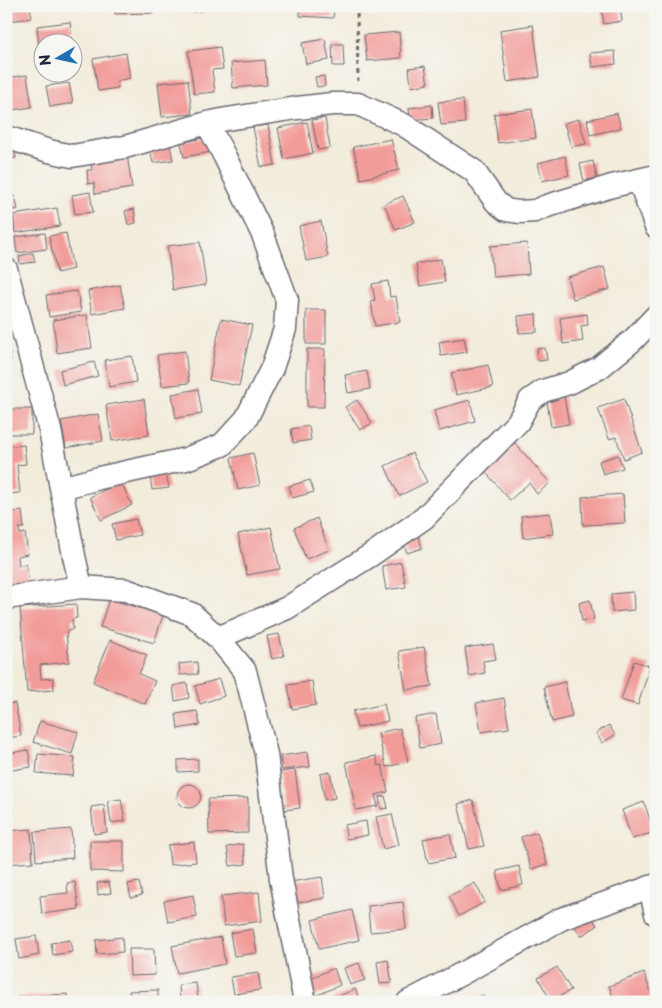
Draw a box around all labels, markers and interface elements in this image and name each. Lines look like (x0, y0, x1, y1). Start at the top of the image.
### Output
north arrow (32, 32, 82, 82)
text: N (33, 53, 56, 67)

